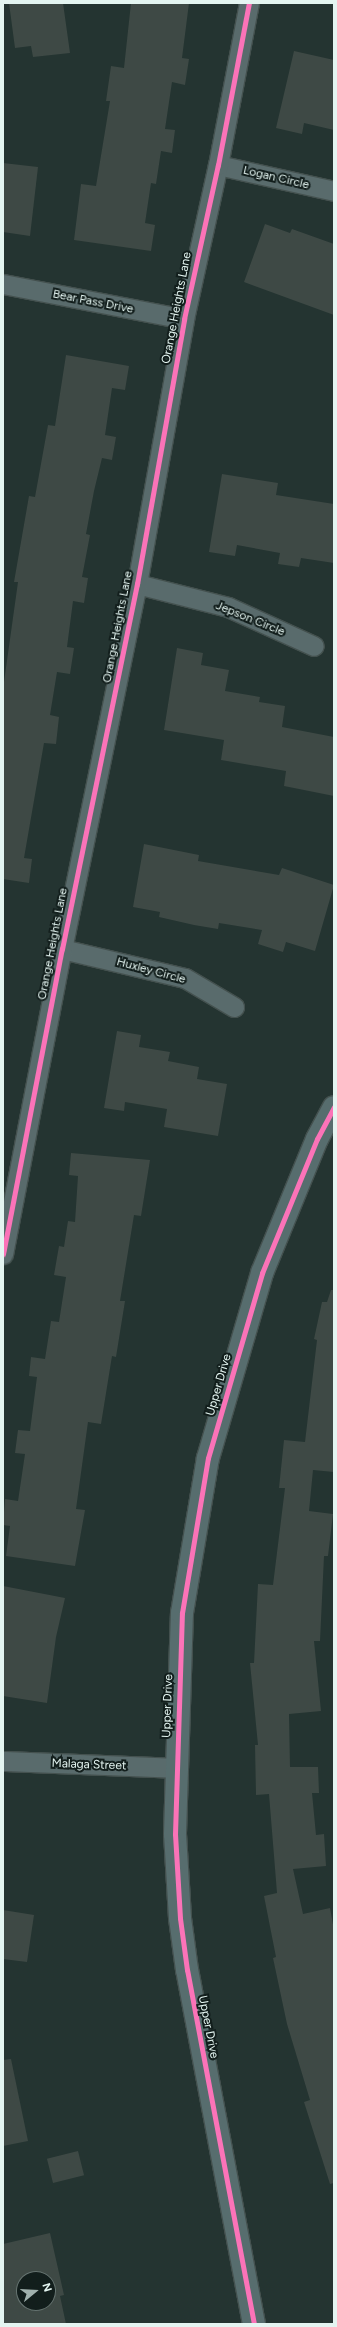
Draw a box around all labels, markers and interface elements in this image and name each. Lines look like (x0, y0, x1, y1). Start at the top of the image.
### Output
street label: Logan Circle (242, 163, 310, 193)
street label: Orange Heights Lane (159, 251, 195, 365)
street label: Bear Pass Drive (51, 287, 135, 317)
street label: Orange Heights Lane (100, 570, 136, 684)
street label: Jepson Circle (213, 599, 287, 639)
street label: Orange Heights Lane (35, 887, 71, 1001)
street label: Huxley Circle (115, 955, 187, 987)
street label: Upper Drive (203, 1352, 235, 1418)
street label: Upper Drive (160, 1674, 176, 1738)
street label: Malaga Street (51, 1756, 127, 1774)
street label: Upper Drive (195, 1994, 221, 2060)
north arrow (16, 2271, 56, 2311)
text: N (39, 2281, 54, 2293)

